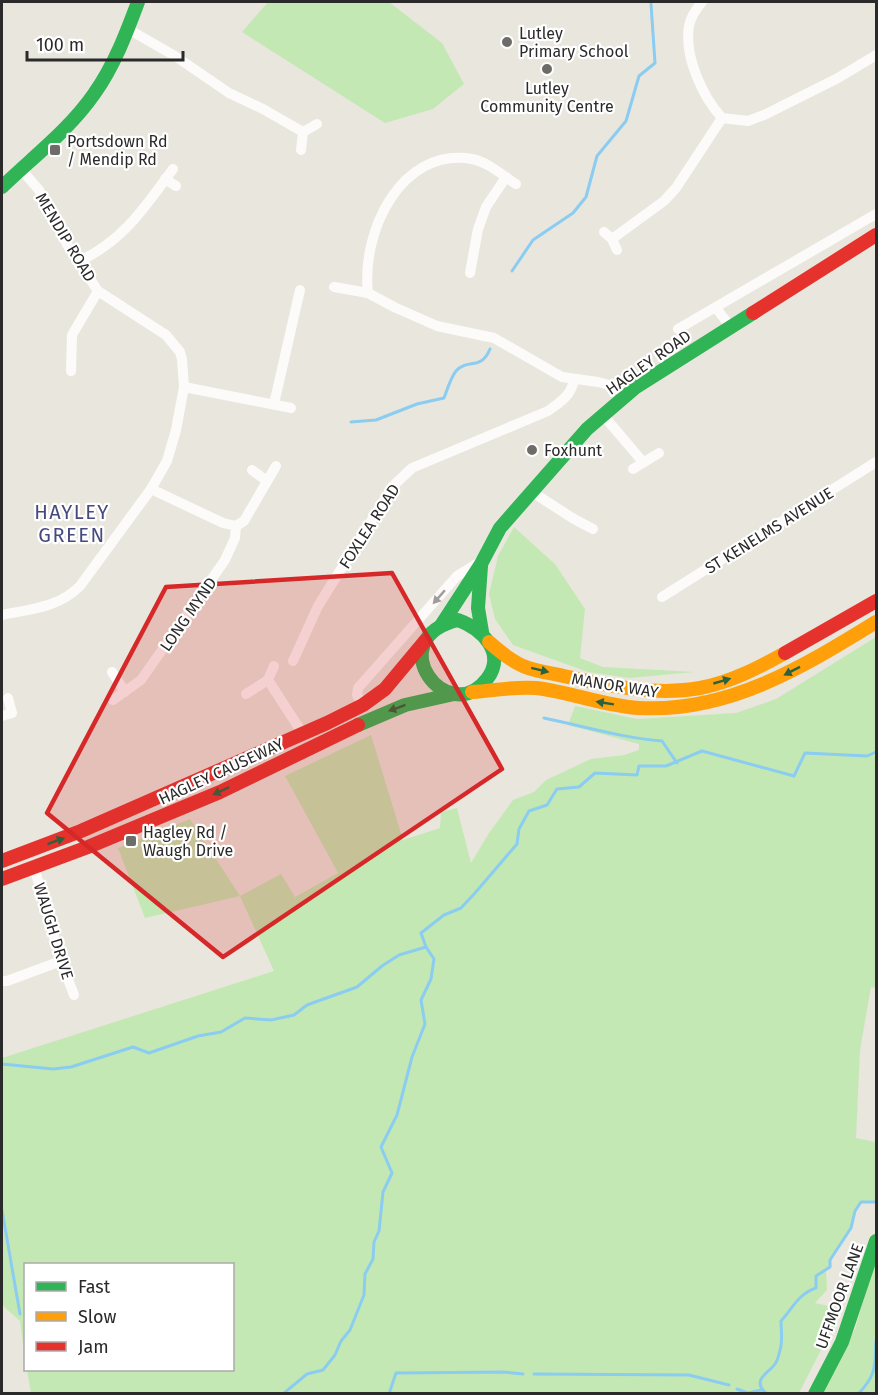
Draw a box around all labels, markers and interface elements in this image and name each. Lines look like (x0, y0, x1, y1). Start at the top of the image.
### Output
scale bar (27, 24, 183, 62)
place label: Lutley Primary School (519, 24, 629, 61)
text: 100 m (36, 34, 84, 56)
marker: Lutley Primary School (500, 35, 514, 49)
marker: Lutley Community Centre (540, 62, 554, 76)
place label: Lutley Community Centre (480, 79, 614, 116)
place label: Portsdown Rd / Mendip Rd (67, 132, 168, 169)
marker: Portsdown Rd / Mendip Rd (48, 143, 62, 157)
street label: MENDIP ROAD (32, 189, 100, 285)
street label: HAGLEY ROAD (602, 326, 694, 399)
place label: Foxhunt (544, 441, 602, 460)
marker: Foxhunt (525, 443, 539, 457)
street label: FOXLEA ROAD (335, 480, 404, 572)
street label: ST KENELMS AVENUE (702, 483, 837, 578)
district label: HAYLEY GREEN (34, 500, 110, 547)
street label: LONG MYND (156, 574, 221, 655)
one-way arrow (432, 589, 445, 605)
one-way arrow (530, 665, 549, 675)
one-way arrow (784, 666, 801, 676)
street label: MANOR WAY (570, 669, 660, 702)
one-way arrow (713, 676, 731, 685)
one-way arrow (595, 699, 614, 708)
one-way arrow (388, 703, 406, 713)
street label: HAGLEY CAUSEWAY (156, 734, 287, 809)
one-way arrow (213, 787, 230, 796)
place label: Hagley Rd / Waugh Drive (143, 823, 233, 860)
marker: Hagley Rd / Waugh Drive (124, 834, 138, 848)
one-way arrow (47, 835, 65, 845)
street label: WAUGH DRIVE (30, 880, 77, 982)
street label: UFFMOOR LANE (812, 1241, 867, 1352)
legend (24, 1263, 234, 1371)
text: Fast (78, 1276, 111, 1298)
text: Slow (78, 1306, 117, 1328)
text: Jam (78, 1336, 109, 1358)

